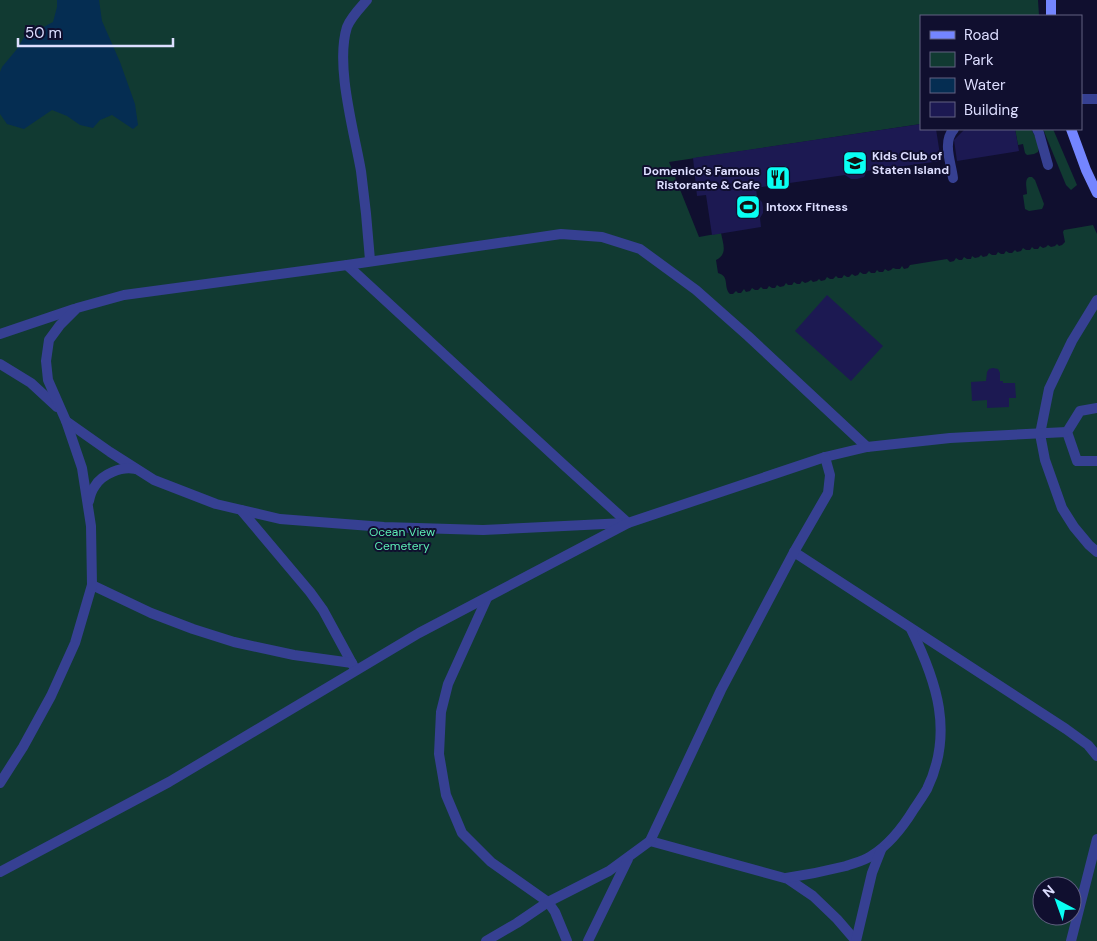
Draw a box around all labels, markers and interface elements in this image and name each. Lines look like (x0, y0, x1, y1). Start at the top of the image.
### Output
scale bar (18, 15, 172, 47)
legend (920, 15, 1082, 130)
text: 50 m (25, 23, 62, 43)
text: Road (964, 25, 999, 45)
text: Park (964, 50, 994, 70)
text: Water (964, 75, 1006, 95)
text: Building (964, 100, 1019, 120)
place label: Kids Club of Staten Island (872, 148, 949, 178)
school or university icon: Kids Club of Staten Island (842, 150, 868, 176)
place label: Domenico’s Famous Ristorante & Cafe (643, 163, 760, 193)
restaurant icon: Domenico’s Famous Ristorante & Cafe (765, 165, 791, 191)
sports icon: Intoxx Fitness (735, 194, 761, 220)
place label: Intoxx Fitness (766, 199, 848, 215)
park label: Ocean View Cemetery (369, 524, 435, 554)
north arrow (1032, 876, 1082, 926)
text: N (1039, 881, 1058, 901)

